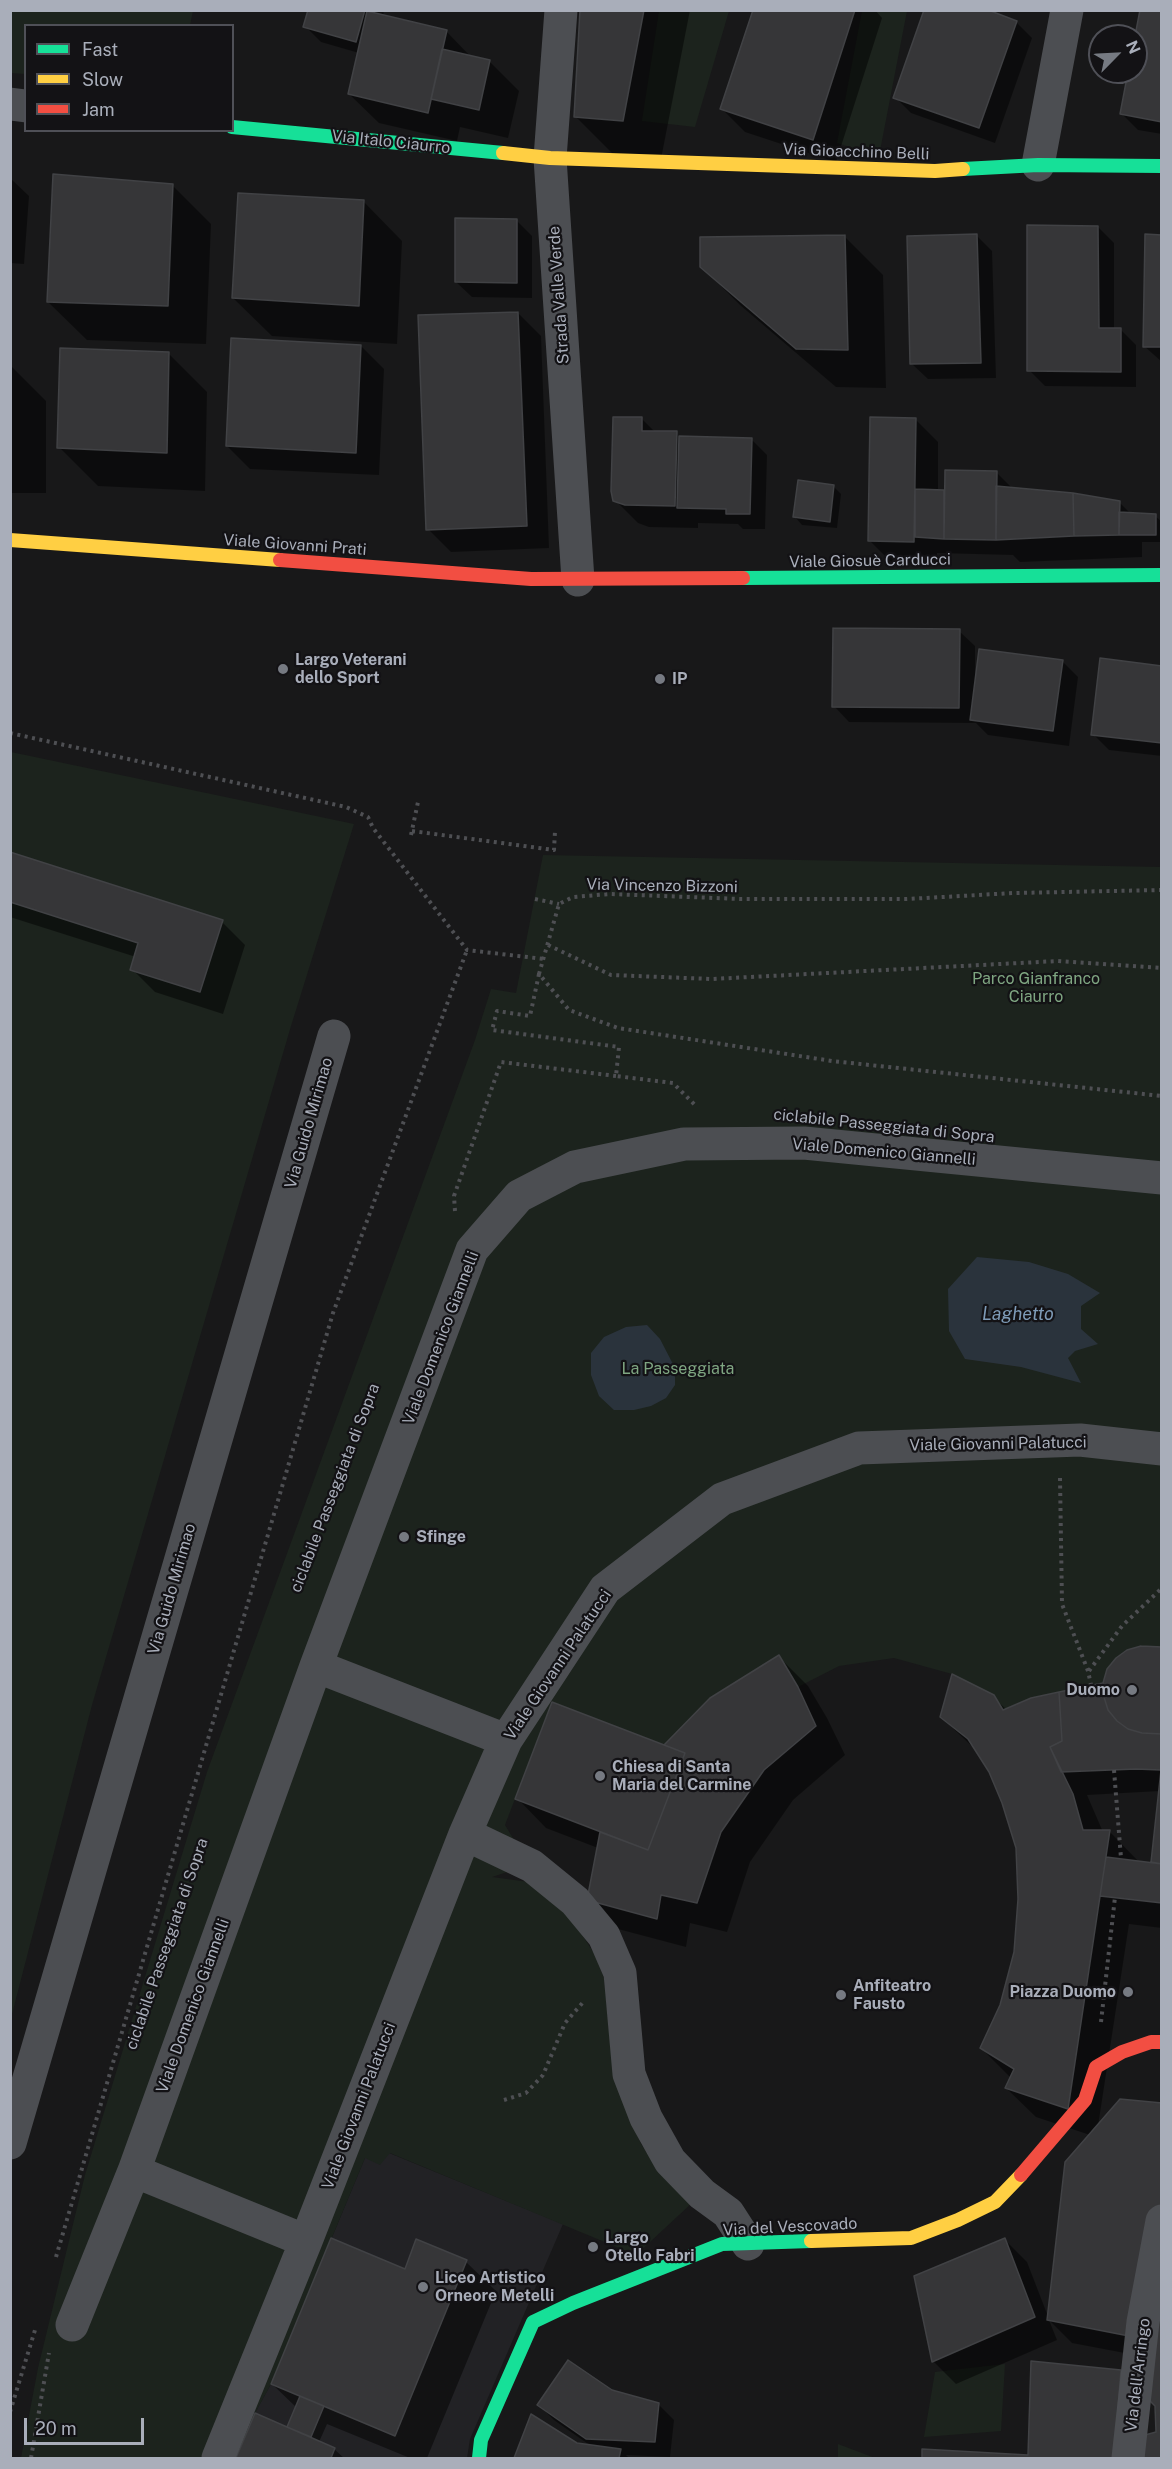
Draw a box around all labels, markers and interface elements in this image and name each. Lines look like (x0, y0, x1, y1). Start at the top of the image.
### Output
legend (24, 24, 234, 132)
north arrow (1088, 24, 1148, 84)
text: N (1122, 38, 1144, 57)
text: Fast (82, 39, 118, 60)
text: Slow (82, 69, 123, 90)
text: Jam (82, 99, 115, 120)
street label: Via Italo Ciaurro (331, 126, 451, 158)
street label: Via Gioacchino Belli (782, 140, 930, 164)
street label: Strada Valle Verde (545, 225, 573, 365)
street label: Viale Giovanni Prati (223, 530, 367, 560)
street label: Viale Giosuè Carducci (789, 550, 951, 572)
place label: Largo Veterani dello Sport (295, 650, 406, 688)
marker: Largo Veterani dello Sport (276, 662, 290, 676)
place label: IP (672, 669, 687, 689)
marker: IP (653, 672, 667, 686)
street label: Via Vincenzo Bizzoni (586, 875, 738, 897)
park label: Parco Gianfranco Ciaurro (972, 969, 1100, 1007)
street label: Via Guido Mirimao (281, 1055, 337, 1191)
street label: ciclabile Passeggiata di Sopra (772, 1105, 996, 1147)
street label: Viale Domenico Giannelli (791, 1134, 977, 1170)
street label: Viale Domenico Giannelli (399, 1249, 483, 1427)
water label: Laghetto (982, 1303, 1054, 1325)
park label: La Passeggiata (622, 1359, 734, 1379)
street label: ciclabile Passeggiata di Sopra (286, 1381, 384, 1595)
street label: Viale Giovanni Palatucci (909, 1433, 1087, 1455)
street label: Via Guido Mirimao (144, 1521, 200, 1657)
place label: Sfinge (416, 1527, 466, 1547)
marker: Sfinge (397, 1530, 411, 1544)
street label: Viale Giovanni Palatucci (500, 1586, 616, 1744)
place label: Duomo (1066, 1680, 1120, 1700)
marker: Duomo (1125, 1683, 1139, 1697)
place label: Chiesa di Santa Maria del Carmine (612, 1757, 751, 1795)
marker: Chiesa di Santa Maria del Carmine (593, 1769, 607, 1783)
street label: ciclabile Passeggiata di Sopra (122, 1836, 212, 2052)
street label: Viale Domenico Giannelli (152, 1916, 234, 2096)
place label: Anfiteatro Fausto (853, 1976, 931, 2014)
place label: Piazza Duomo (1010, 1982, 1116, 2002)
marker: Piazza Duomo (1121, 1985, 1135, 1999)
marker: Anfiteatro Fausto (834, 1988, 848, 2002)
street label: Viale Giovanni Palatucci (318, 2020, 400, 2192)
street label: Via del Vescovado (722, 2214, 858, 2240)
place label: Largo Otello Fabri (605, 2228, 695, 2266)
marker: Largo Otello Fabri (586, 2240, 600, 2254)
place label: Liceo Artistico Orneore Metelli (435, 2268, 554, 2306)
marker: Liceo Artistico Orneore Metelli (416, 2280, 430, 2294)
street label: Via dell'Arringo (1121, 2317, 1155, 2433)
scale bar (27, 2406, 147, 2444)
text: 20 m (35, 2418, 77, 2439)

